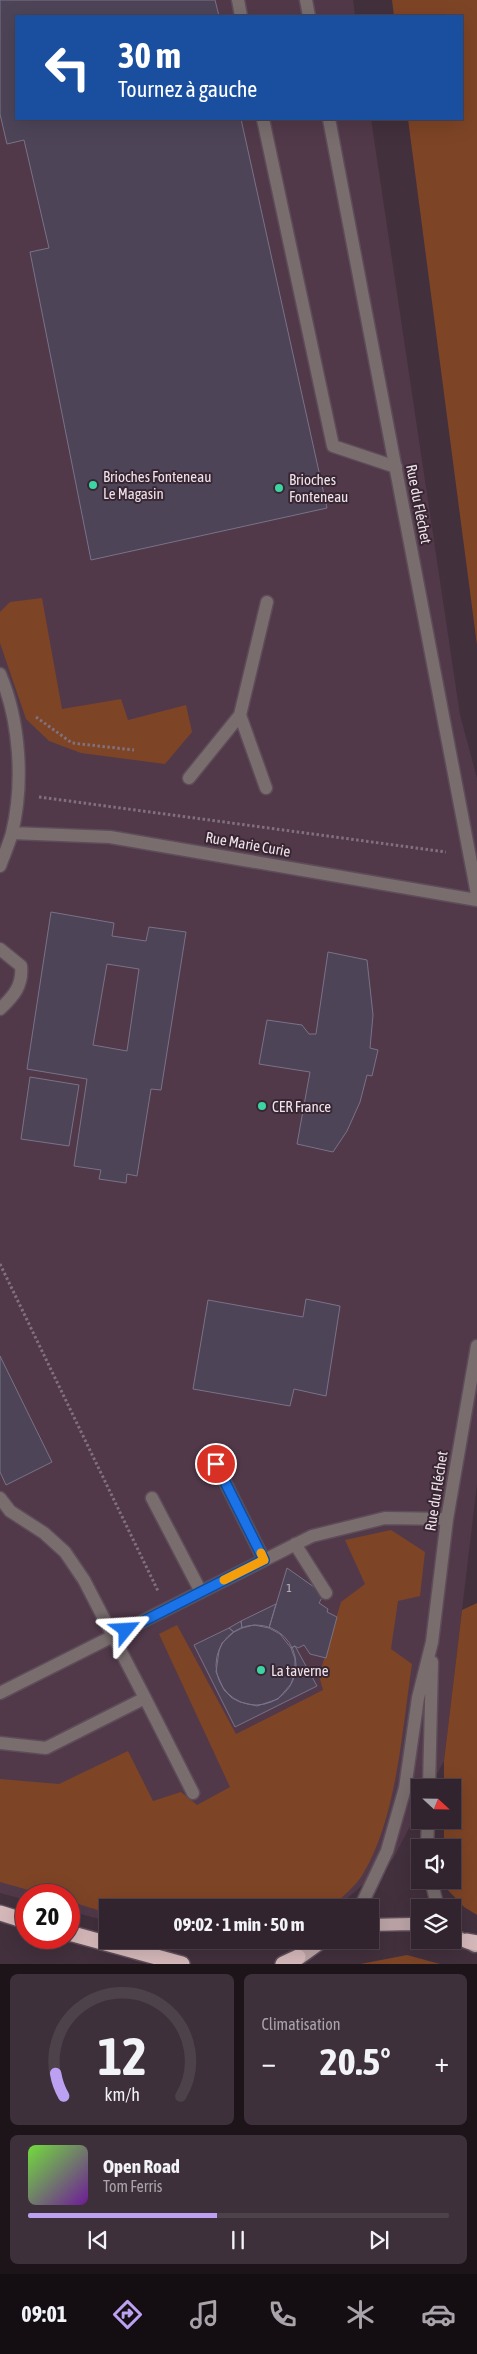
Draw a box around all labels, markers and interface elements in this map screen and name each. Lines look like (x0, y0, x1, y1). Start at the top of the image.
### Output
icon: left (35, 35, 100, 100)
text: 30 m (118, 35, 181, 75)
text: Tournez à gauche (118, 76, 257, 102)
street label: Rue du Fléchet (403, 463, 435, 545)
place label: Brioches Fonteneau Le Magasin (103, 468, 211, 502)
place label: Brioches Fonteneau (289, 471, 348, 505)
marker: Brioches Fonteneau Le Magasin (87, 479, 99, 491)
marker: Brioches Fonteneau (273, 482, 285, 494)
street label: Rue Marie Curie (204, 828, 292, 860)
place label: CER France (272, 1098, 331, 1115)
marker: CER France (256, 1100, 268, 1112)
pin (195, 1443, 237, 1485)
icon: arrive (202, 1450, 230, 1478)
street label: Rue du Fléchet (421, 1450, 451, 1532)
house number: 1 (286, 1581, 292, 1595)
position arrow (99, 1603, 151, 1655)
place label: La taverne (271, 1662, 329, 1679)
marker: La taverne (255, 1664, 267, 1676)
north arrow (411, 1779, 461, 1829)
map controls (411, 1779, 461, 1949)
button: sound (411, 1839, 461, 1889)
speed limit sign: 20 (15, 1884, 80, 1949)
button: layers (411, 1899, 461, 1949)
text: 09:02 · 1 min · 50 m (174, 1913, 304, 1935)
text: Climatisation (262, 2015, 341, 2033)
text: 12 (97, 2026, 146, 2086)
text: 20.5° (320, 2040, 391, 2083)
text: − (262, 2046, 276, 2078)
text: + (434, 2046, 449, 2078)
text: km/h (104, 2084, 139, 2105)
text: Open Road (103, 2155, 180, 2177)
text: Tom Ferris (103, 2177, 162, 2195)
icon: previous (84, 2226, 112, 2254)
icon: pause (224, 2226, 252, 2254)
icon: next (365, 2226, 393, 2254)
icon: directions (110, 2297, 145, 2332)
icon: music (187, 2297, 222, 2332)
icon: phone (265, 2297, 300, 2332)
icon: climate (343, 2297, 378, 2332)
icon: car (421, 2297, 456, 2332)
text: 09:01 (21, 2301, 67, 2327)

